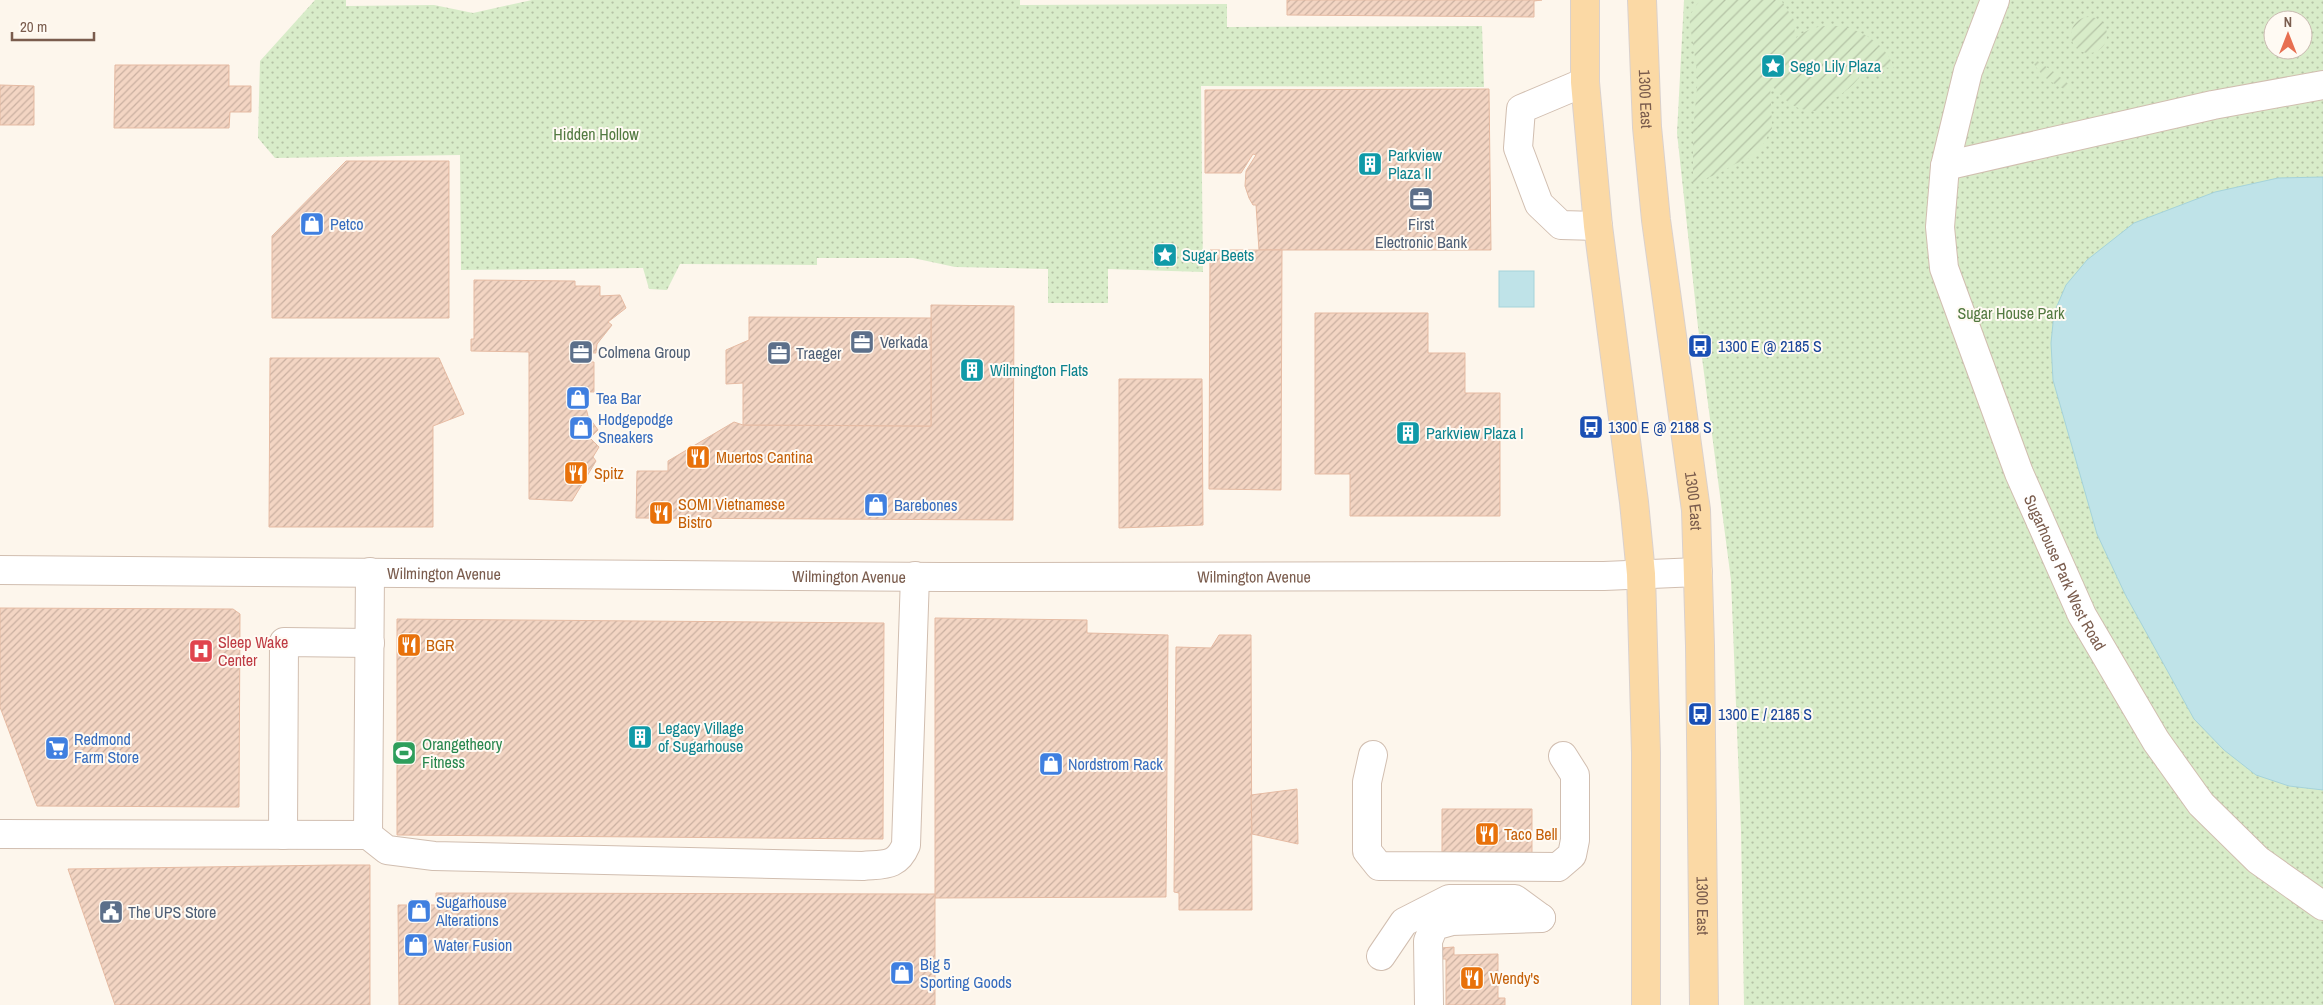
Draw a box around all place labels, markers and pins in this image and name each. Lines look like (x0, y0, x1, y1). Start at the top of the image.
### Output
place icon: Sego Lily Plaza (1760, 53, 1786, 79)
place label: Sego Lily Plaza (1790, 55, 1882, 77)
place label: Parkview Plaza II (1388, 144, 1442, 184)
building icon: Parkview Plaza II (1357, 151, 1383, 177)
office icon: First Electronic Bank (1408, 186, 1434, 212)
shop icon: Petco (299, 211, 325, 237)
place label: Petco (330, 213, 364, 235)
place label: First Electronic Bank (1375, 213, 1467, 253)
place icon: Sugar Beets (1152, 242, 1178, 268)
place label: Sugar Beets (1182, 244, 1254, 266)
office icon: Verkada (849, 329, 875, 355)
place label: Verkada (880, 331, 929, 353)
bus stop icon: 1300 E @ 2185 S (1687, 333, 1713, 359)
place label: 1300 E @ 2185 S (1718, 335, 1822, 357)
office icon: Colmena Group (568, 339, 594, 365)
office icon: Traeger (766, 340, 792, 366)
place label: Colmena Group (598, 341, 691, 363)
place label: Traeger (796, 342, 842, 364)
building icon: Wilmington Flats (959, 357, 985, 383)
place label: Wilmington Flats (990, 359, 1088, 381)
shop icon: Tea Bar (565, 385, 591, 411)
place label: Tea Bar (596, 387, 642, 409)
place label: Hodgepodge Sneakers (598, 408, 673, 448)
bus stop icon: 1300 E @ 2188 S (1578, 414, 1604, 440)
shop icon: Hodgepodge Sneakers (568, 415, 594, 441)
place label: 1300 E @ 2188 S (1608, 416, 1712, 438)
building icon: Parkview Plaza I (1395, 420, 1421, 446)
place label: Parkview Plaza I (1426, 422, 1524, 444)
restaurant icon: Muertos Cantina (685, 444, 711, 470)
place label: Muertos Cantina (716, 446, 814, 468)
restaurant icon: Spitz (563, 460, 589, 486)
place label: Spitz (594, 462, 624, 484)
shop icon: Barebones (863, 492, 889, 518)
place label: SOMI Vietnamese Bistro (678, 493, 785, 533)
place label: Barebones (894, 494, 957, 516)
restaurant icon: SOMI Vietnamese Bistro (648, 500, 674, 526)
place label: Sleep Wake Center (218, 631, 288, 671)
restaurant icon: BGR (396, 632, 422, 658)
place label: BGR (426, 634, 455, 656)
hospital icon: Sleep Wake Center (188, 638, 214, 664)
bus stop icon: 1300 E / 2185 S (1687, 701, 1713, 727)
place label: 1300 E / 2185 S (1718, 703, 1812, 725)
place label: Legacy Village of Sugarhouse (658, 717, 744, 757)
building icon: Legacy Village of Sugarhouse (627, 724, 653, 750)
place label: Redmond Farm Store (74, 728, 139, 768)
place label: Orangetheory Fitness (422, 733, 503, 773)
supermarket icon: Redmond Farm Store (44, 735, 70, 761)
sports icon: Orangetheory Fitness (391, 740, 417, 766)
shop icon: Nordstrom Rack (1038, 751, 1064, 777)
place label: Nordstrom Rack (1068, 753, 1163, 775)
restaurant icon: Taco Bell (1474, 821, 1500, 847)
place label: Taco Bell (1504, 823, 1558, 845)
place label: Sugarhouse Alterations (435, 891, 507, 931)
shop icon: Sugarhouse Alterations (406, 898, 432, 924)
public building icon: The UPS Store (98, 899, 124, 925)
place label: The UPS Store (128, 901, 216, 923)
shop icon: Water Fusion (403, 932, 429, 958)
place label: Water Fusion (434, 934, 512, 956)
place label: Big 5 Sporting Goods (920, 953, 1012, 993)
shop icon: Big 5 Sporting Goods (889, 960, 915, 986)
restaurant icon: Wendy's (1459, 965, 1485, 991)
place label: Wendy's (1490, 967, 1540, 989)

